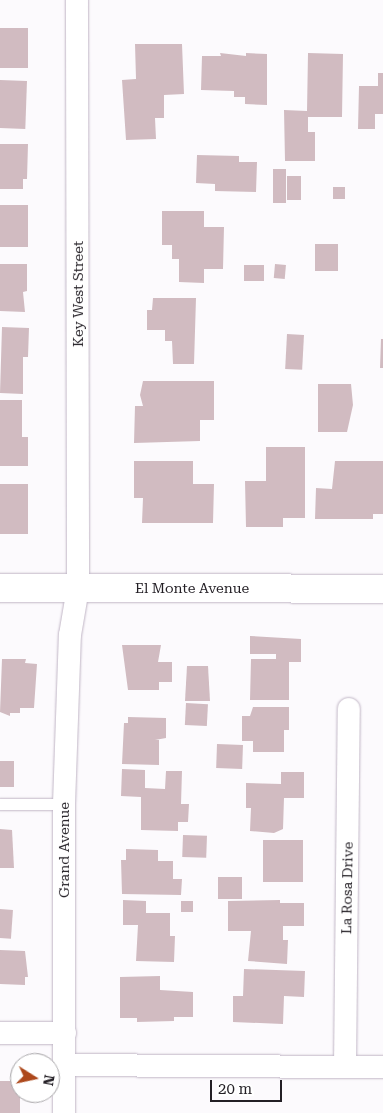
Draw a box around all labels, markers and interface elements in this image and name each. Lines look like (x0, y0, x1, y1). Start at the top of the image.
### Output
street label: Key West Street (70, 241, 86, 347)
street label: El Monte Avenue (135, 580, 249, 596)
street label: Grand Avenue (56, 802, 72, 898)
street label: La Rosa Drive (338, 842, 356, 934)
north arrow (10, 1053, 60, 1103)
scale bar (213, 1070, 286, 1102)
text: N (40, 1074, 58, 1087)
text: 20 m (218, 1080, 252, 1098)

